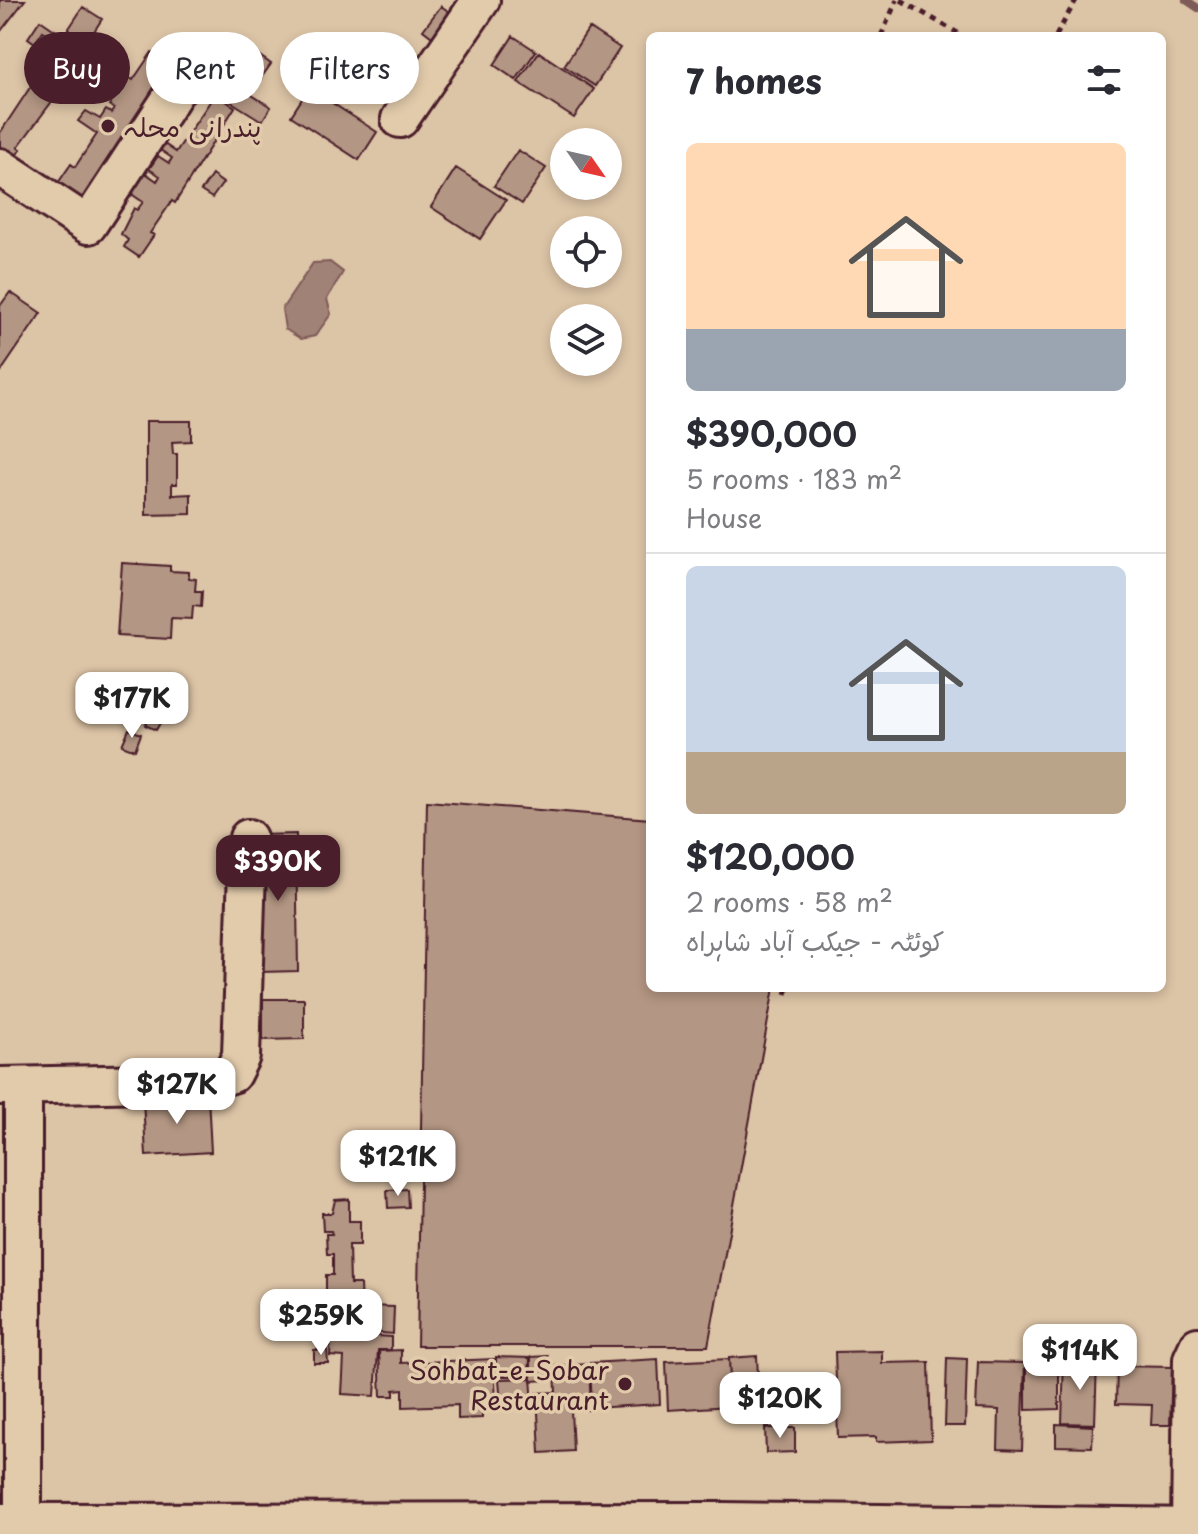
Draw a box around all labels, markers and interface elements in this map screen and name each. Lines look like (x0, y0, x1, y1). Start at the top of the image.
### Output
chip: Buy (24, 32, 130, 104)
chip: Rent (146, 32, 264, 104)
chip: Filters (280, 32, 419, 104)
text: 7 homes (686, 54, 822, 106)
icon: filters (1082, 58, 1126, 102)
place label: پندرانی محلہ (124, 107, 261, 146)
marker: پندرانی محلہ (99, 117, 117, 135)
north arrow (550, 128, 622, 200)
map controls (550, 128, 622, 376)
icon: home (834, 195, 978, 339)
button: locate (550, 216, 622, 288)
button: layers (550, 304, 622, 376)
text: $390,000 (686, 407, 857, 459)
text: 5 rooms · 183 m² (686, 459, 902, 498)
text: House (686, 498, 762, 537)
icon: home (834, 618, 978, 762)
pin: $177K (76, 672, 188, 740)
text: $177K (93, 678, 171, 717)
text: $120,000 (686, 830, 855, 882)
pin: $390K (222, 835, 334, 903)
text: $390K (234, 841, 322, 880)
text: 2 rooms · 58 m² (686, 882, 893, 921)
text: کوئٹہ - جیکب آباد شاہراہ (686, 921, 944, 960)
pin: $127K (121, 1058, 233, 1126)
text: $127K (136, 1064, 218, 1103)
pin: $121K (342, 1130, 454, 1198)
text: $121K (359, 1136, 437, 1175)
pin: $259K (265, 1289, 377, 1357)
text: $259K (278, 1295, 364, 1334)
pin: $114K (1024, 1324, 1136, 1392)
text: $114K (1041, 1330, 1119, 1369)
place label: Sohbat-e-Sobar Restaurant (409, 1350, 609, 1419)
pin: $120K (724, 1372, 836, 1440)
marker: Sohbat-e-Sobar Restaurant (616, 1375, 634, 1393)
text: $120K (738, 1378, 822, 1417)

